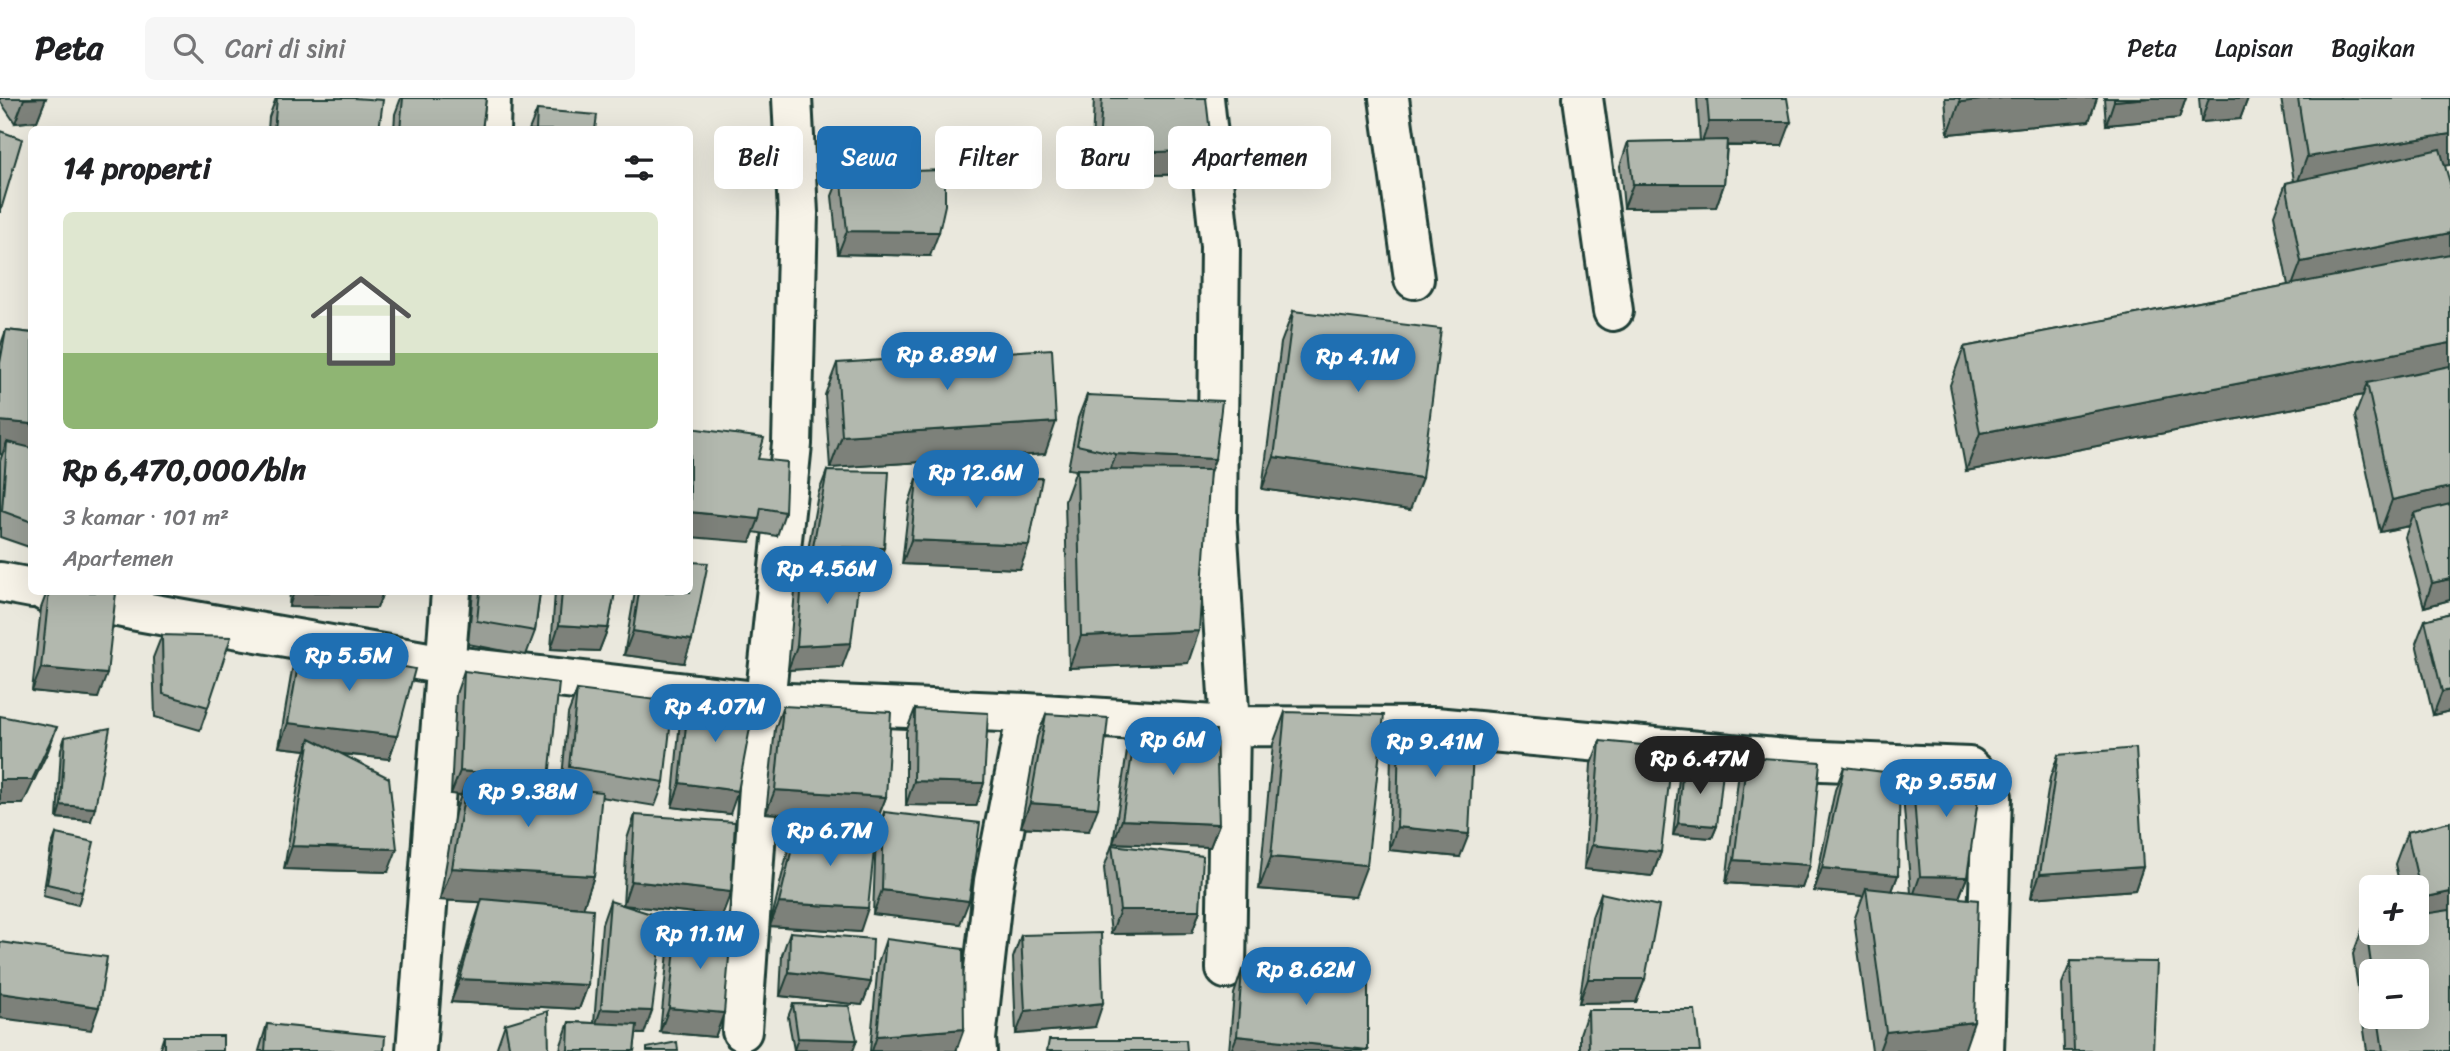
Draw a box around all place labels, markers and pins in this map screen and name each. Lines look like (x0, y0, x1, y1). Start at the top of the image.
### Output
pin: Rp 8.89M (875, 332, 1019, 392)
pin: Rp 4.1M (1293, 334, 1423, 394)
pin: Rp 12.6M (904, 450, 1048, 510)
pin: Rp 4.56M (755, 546, 899, 606)
pin: Rp 5.5M (284, 634, 414, 693)
pin: Rp 4.07M (643, 684, 787, 744)
pin: Rp 6M (1124, 718, 1222, 777)
pin: Rp 9.41M (1363, 720, 1507, 779)
pin: Rp 6.47M (1628, 736, 1772, 796)
pin: Rp 9.55M (1874, 760, 2018, 819)
pin: Rp 9.38M (456, 770, 600, 829)
pin: Rp 6.7M (765, 808, 895, 868)
pin: Rp 11.1M (628, 912, 772, 971)
pin: Rp 8.62M (1234, 948, 1378, 1007)

